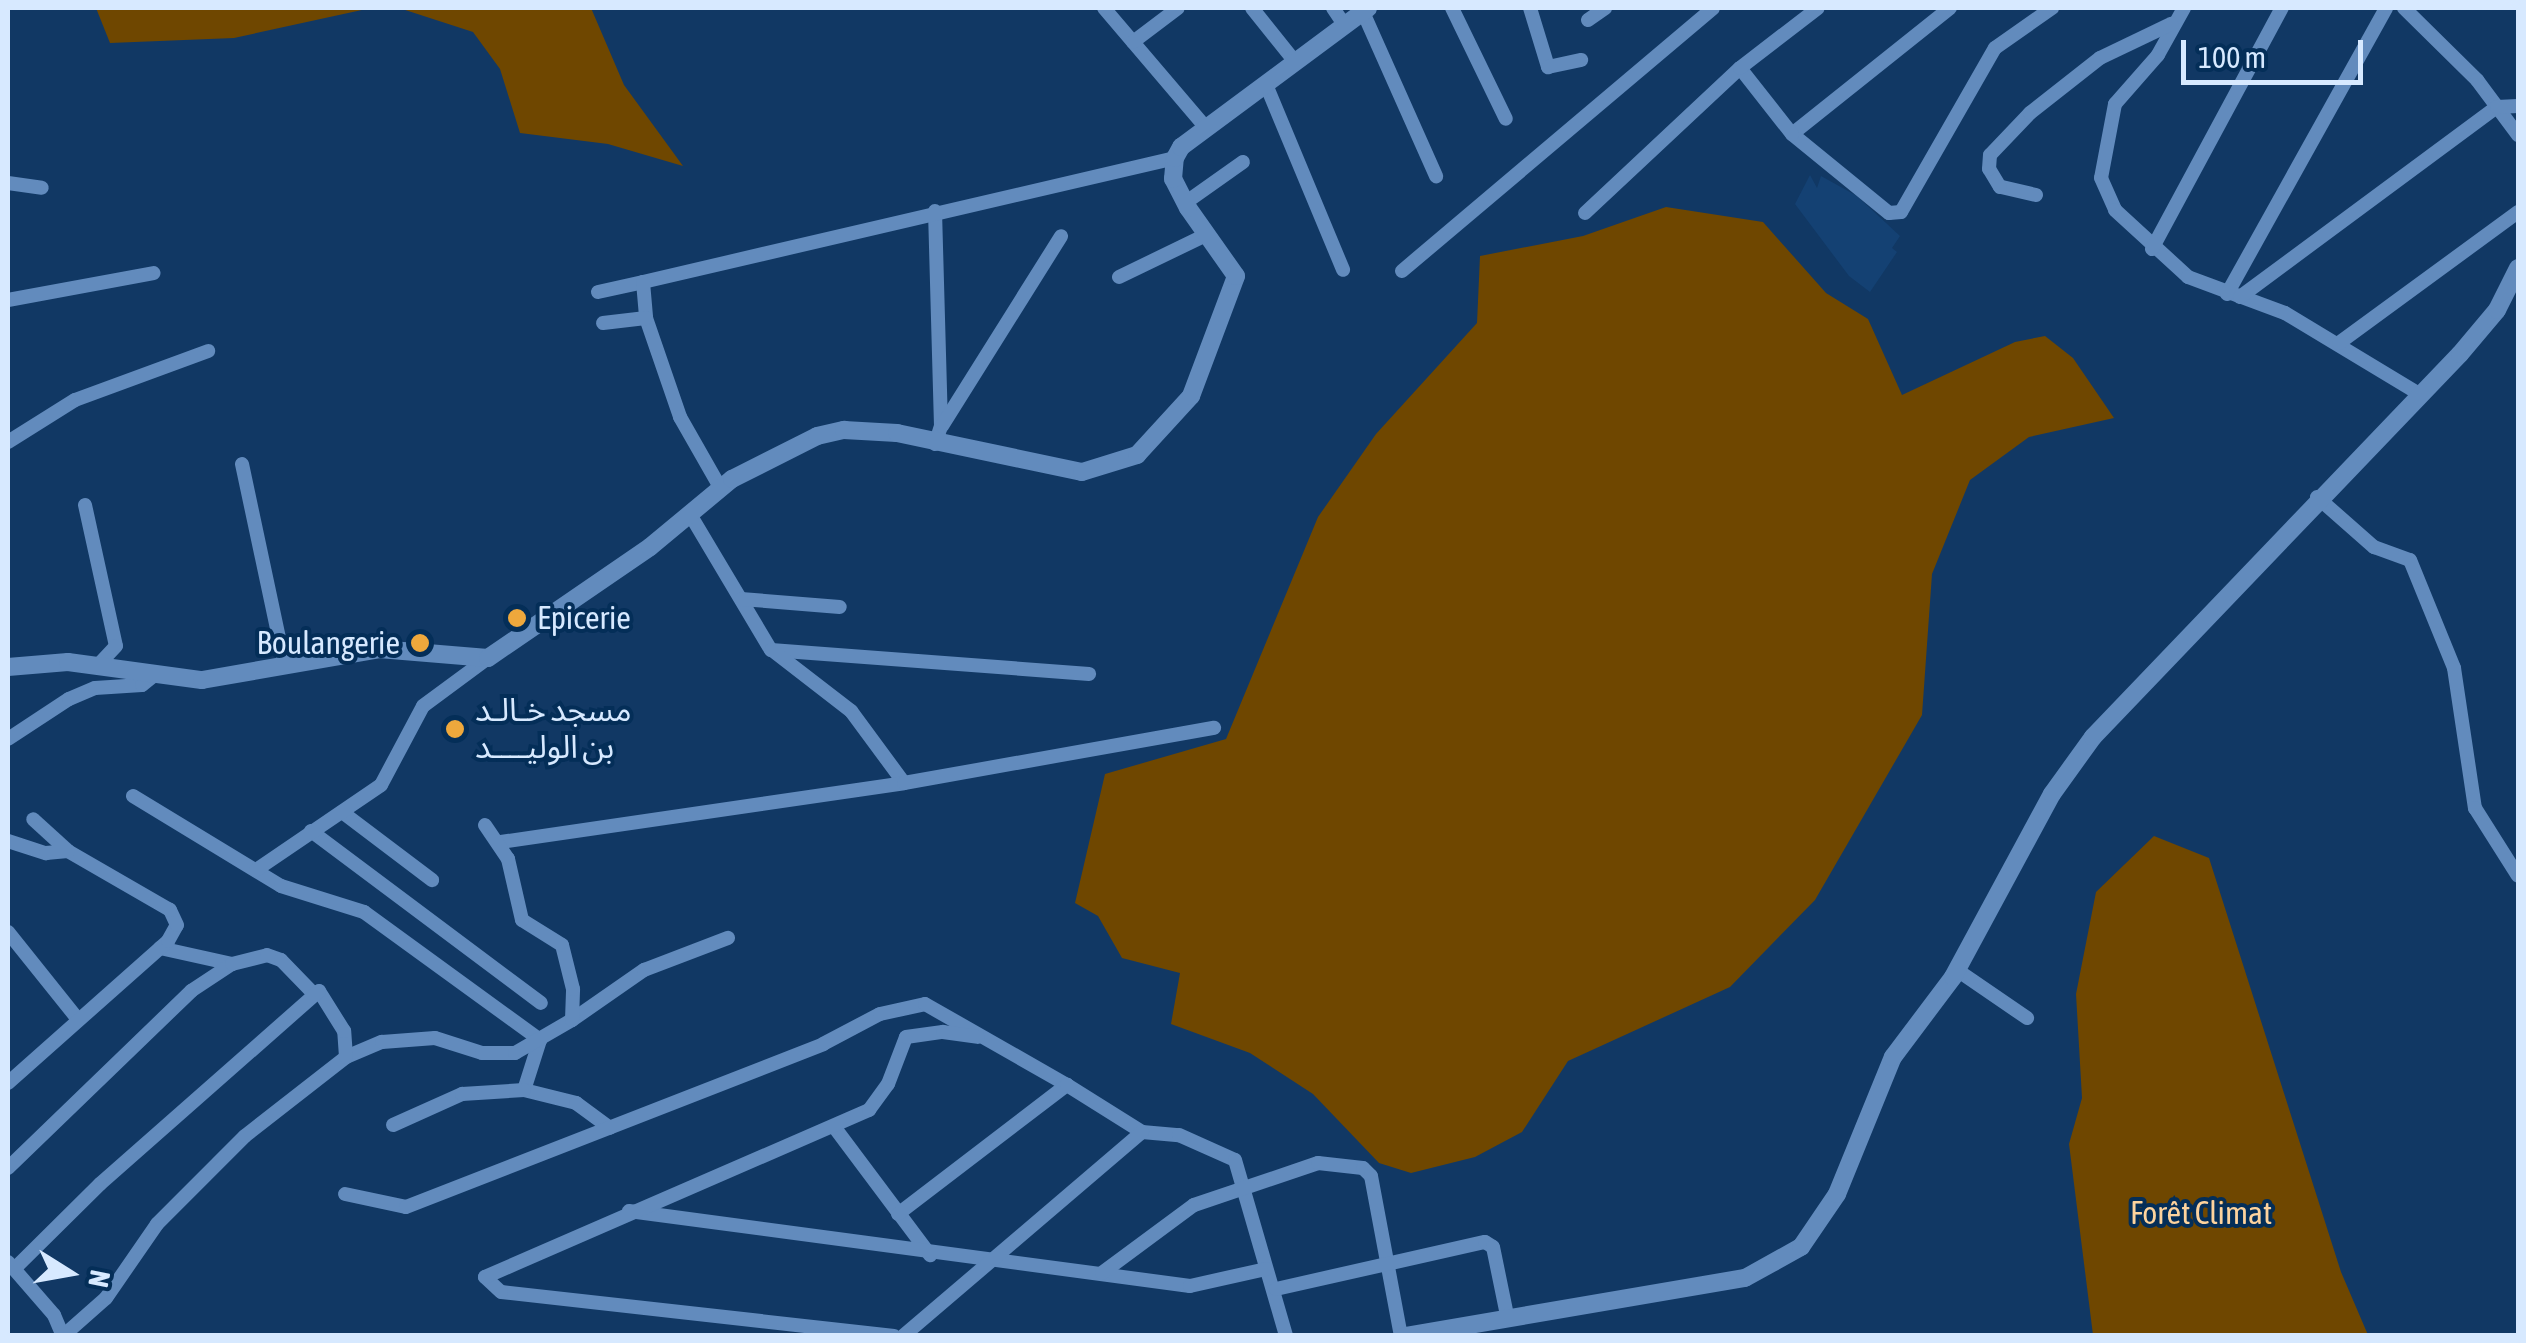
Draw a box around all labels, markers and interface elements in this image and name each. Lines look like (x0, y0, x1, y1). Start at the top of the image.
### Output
scale bar (2186, 20, 2368, 82)
text: 100 m (2198, 40, 2266, 74)
place label: Epicerie (537, 599, 631, 637)
marker: Epicerie (506, 607, 528, 629)
place label: Boulangerie (256, 624, 400, 662)
marker: Boulangerie (409, 632, 431, 654)
place label: مسجد خـالـد بن الوليــــد (475, 692, 632, 767)
marker: مسجد خـالـد بن الوليــــد (444, 718, 466, 740)
park label: Forêt Climat (2130, 1194, 2272, 1232)
north arrow (20, 1223, 120, 1323)
text: N (82, 1268, 117, 1290)

